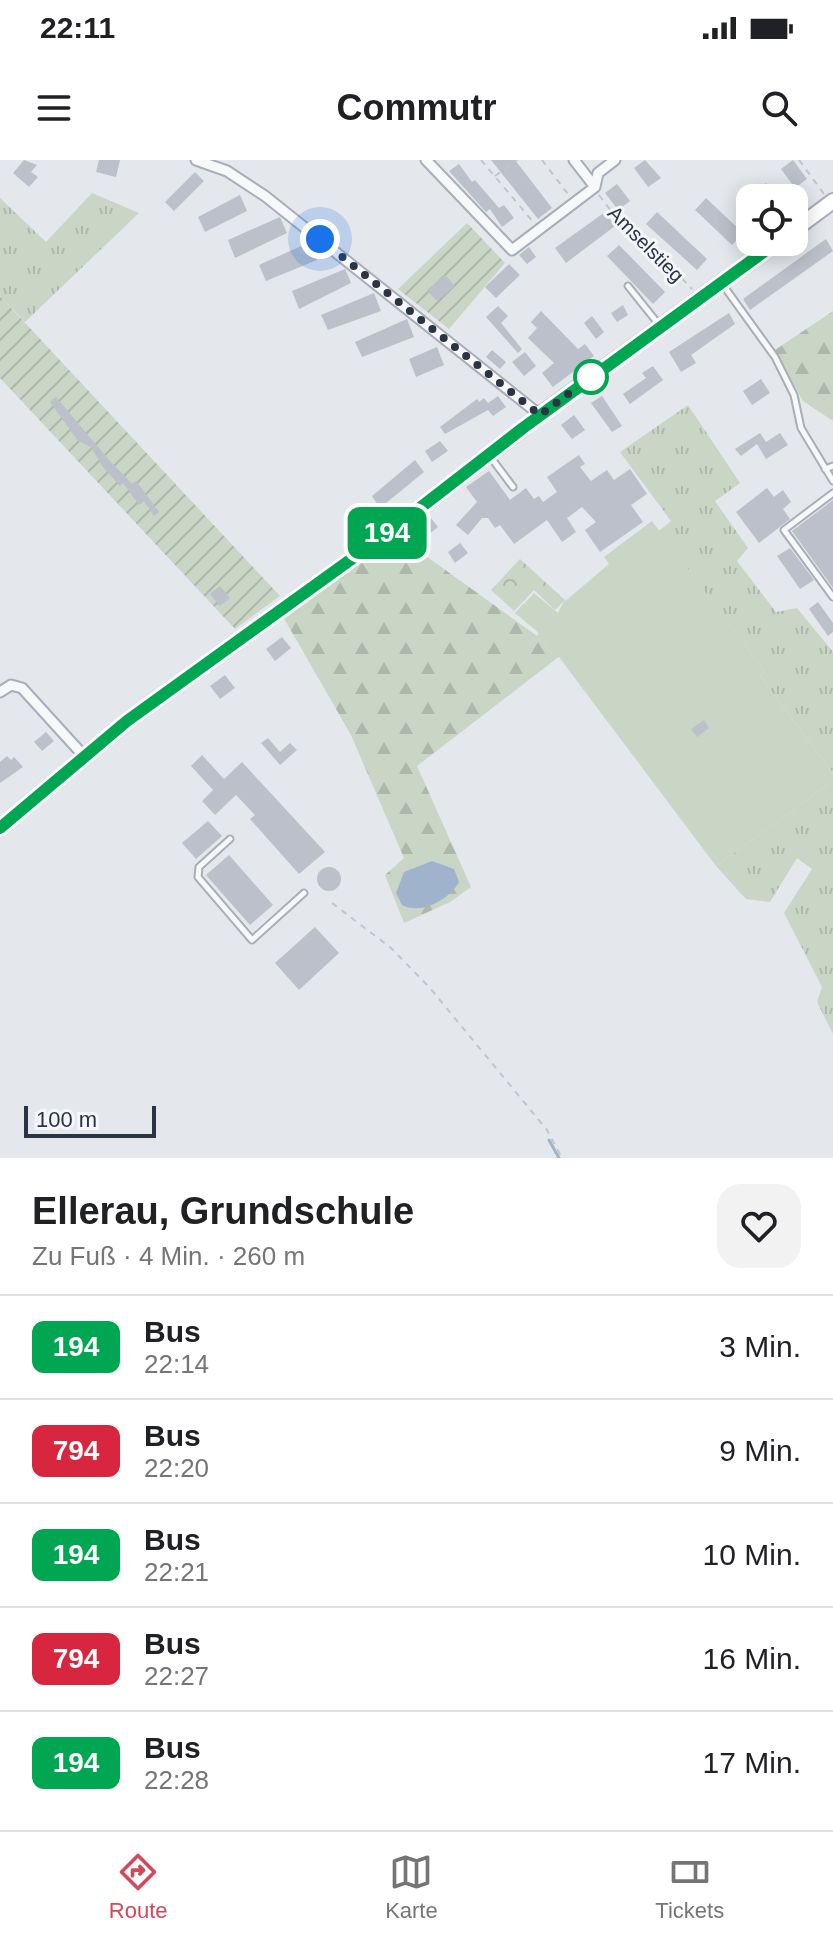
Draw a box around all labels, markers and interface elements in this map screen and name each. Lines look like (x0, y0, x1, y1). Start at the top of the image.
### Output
text: 22:11 (40, 11, 115, 44)
icon: menu (32, 86, 76, 130)
icon: search (757, 86, 801, 130)
text: Commutr (337, 87, 497, 128)
map controls (736, 184, 808, 256)
button: locate (736, 184, 808, 256)
street label: Amselstieg (604, 202, 688, 286)
your location (300, 219, 340, 259)
unlabelled marker (574, 360, 608, 394)
line badge: 194 (341, 507, 433, 559)
text: 194 (364, 517, 410, 548)
scale bar (24, 1102, 156, 1138)
text: 100 m (36, 1107, 97, 1132)
button: heart (717, 1184, 801, 1268)
text: Ellerau, Grundschule (32, 1190, 414, 1232)
text: Zu Fuß · 4 Min. · 260 m (32, 1241, 305, 1271)
text: Bus (144, 1315, 201, 1348)
text: 3 Min. (719, 1330, 801, 1363)
text: 194 (53, 1331, 99, 1362)
text: 22:14 (144, 1349, 209, 1379)
text: Bus (144, 1419, 201, 1452)
text: 9 Min. (719, 1434, 801, 1467)
text: 794 (53, 1435, 99, 1466)
text: 22:20 (144, 1453, 209, 1483)
text: Bus (144, 1523, 201, 1556)
text: 10 Min. (703, 1538, 801, 1571)
text: 194 (53, 1539, 99, 1570)
text: 22:21 (144, 1557, 209, 1587)
text: Bus (144, 1627, 201, 1660)
text: 16 Min. (703, 1642, 801, 1675)
text: 794 (53, 1643, 99, 1674)
text: 22:27 (144, 1661, 209, 1691)
text: Bus (144, 1731, 201, 1764)
text: 17 Min. (703, 1746, 801, 1779)
text: 194 (53, 1747, 99, 1778)
text: 22:28 (144, 1765, 209, 1795)
tab: Route (109, 1850, 168, 1924)
tab: Karte (385, 1850, 438, 1924)
tab: Tickets (655, 1850, 724, 1924)

